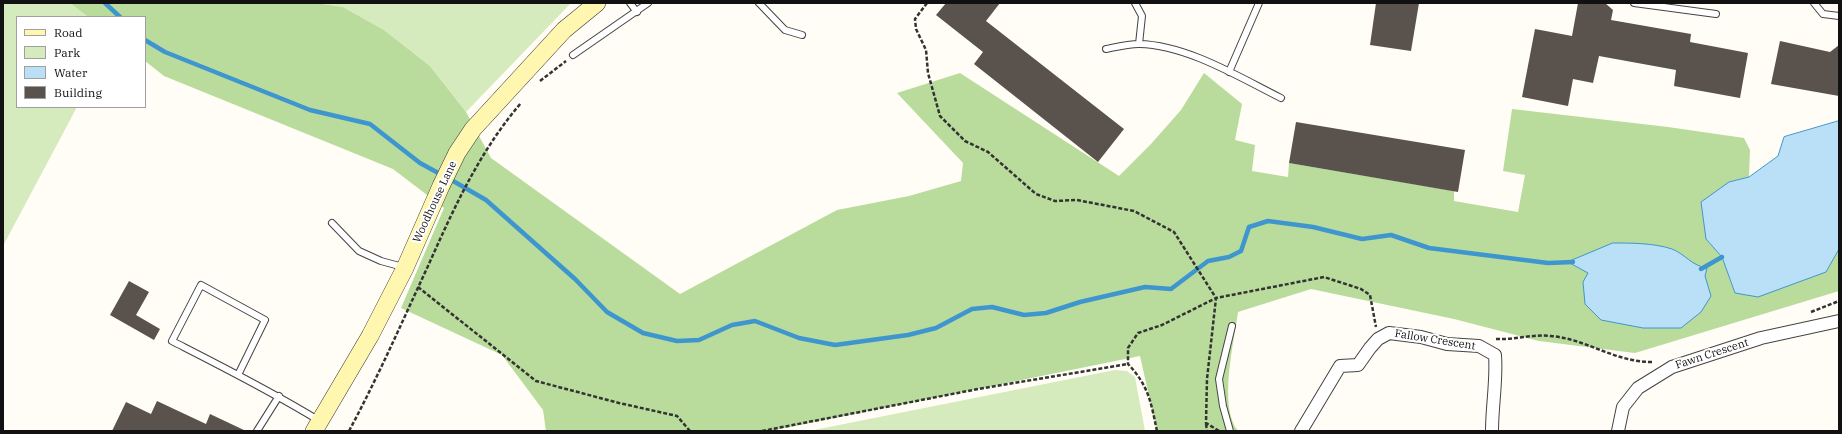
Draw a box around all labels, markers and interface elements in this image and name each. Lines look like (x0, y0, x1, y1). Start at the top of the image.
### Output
legend (16, 16, 146, 108)
text: Road (54, 25, 83, 40)
text: Park (54, 45, 80, 60)
text: Water (54, 65, 87, 80)
text: Building (54, 85, 102, 100)
street label: Woodhouse Lane (410, 159, 460, 245)
street label: Fallow Crescent (1394, 327, 1476, 353)
street label: Fawn Crescent (1674, 336, 1750, 372)

